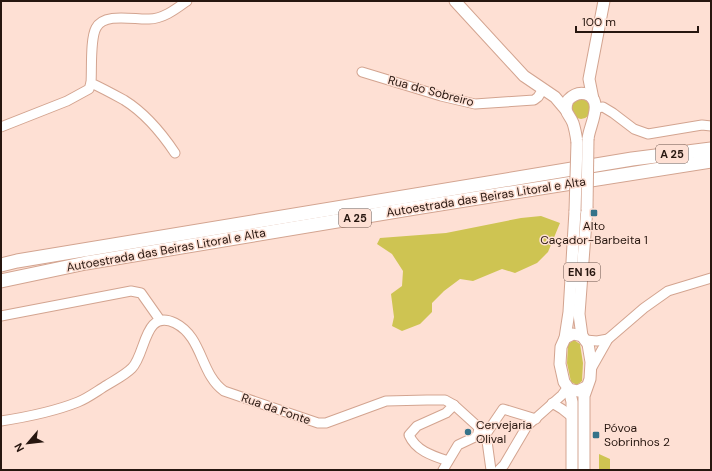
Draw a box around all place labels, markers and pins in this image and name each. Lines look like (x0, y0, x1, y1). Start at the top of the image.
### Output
marker: Alto Caçador-Barbeita 1 (589, 208, 599, 218)
place label: Alto Caçador-Barbeita 1 (540, 218, 648, 248)
place label: Cervejaria Olival (476, 417, 532, 447)
place label: Póvoa Sobrinhos 2 (604, 420, 670, 450)
marker: Cervejaria Olival (463, 427, 473, 437)
marker: Póvoa Sobrinhos 2 (591, 430, 601, 440)

